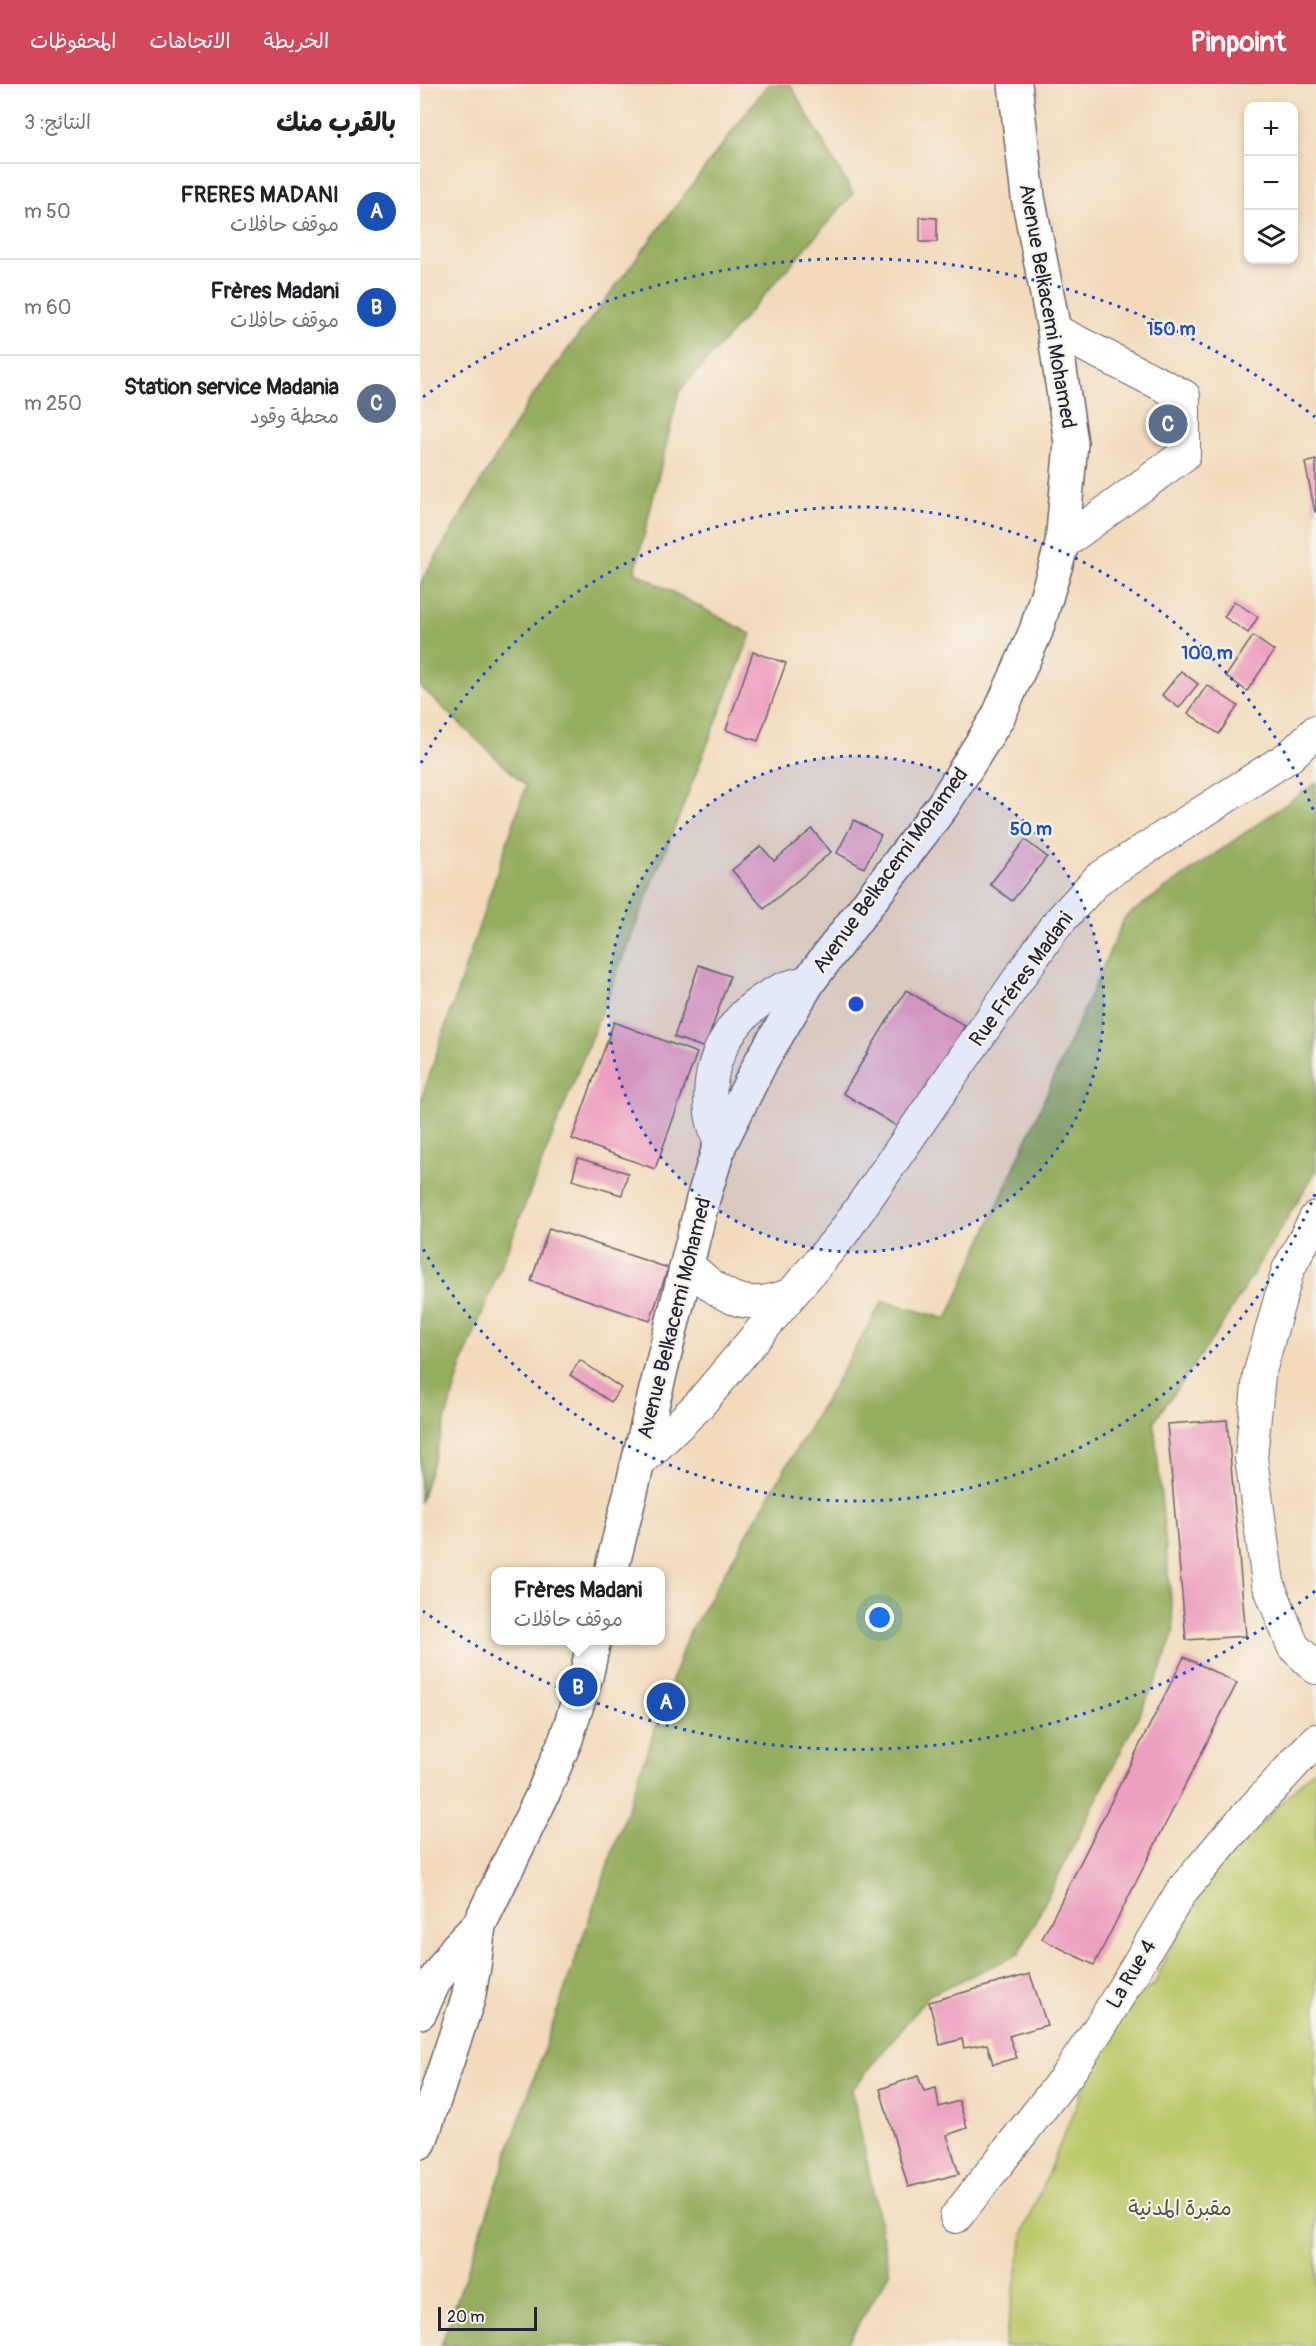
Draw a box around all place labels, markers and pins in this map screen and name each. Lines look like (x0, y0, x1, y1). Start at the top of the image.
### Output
pin: C (1148, 402, 1188, 446)
centre of rings (846, 994, 866, 1014)
pin: B (558, 1664, 598, 1710)
pin: A (646, 1680, 686, 1724)

